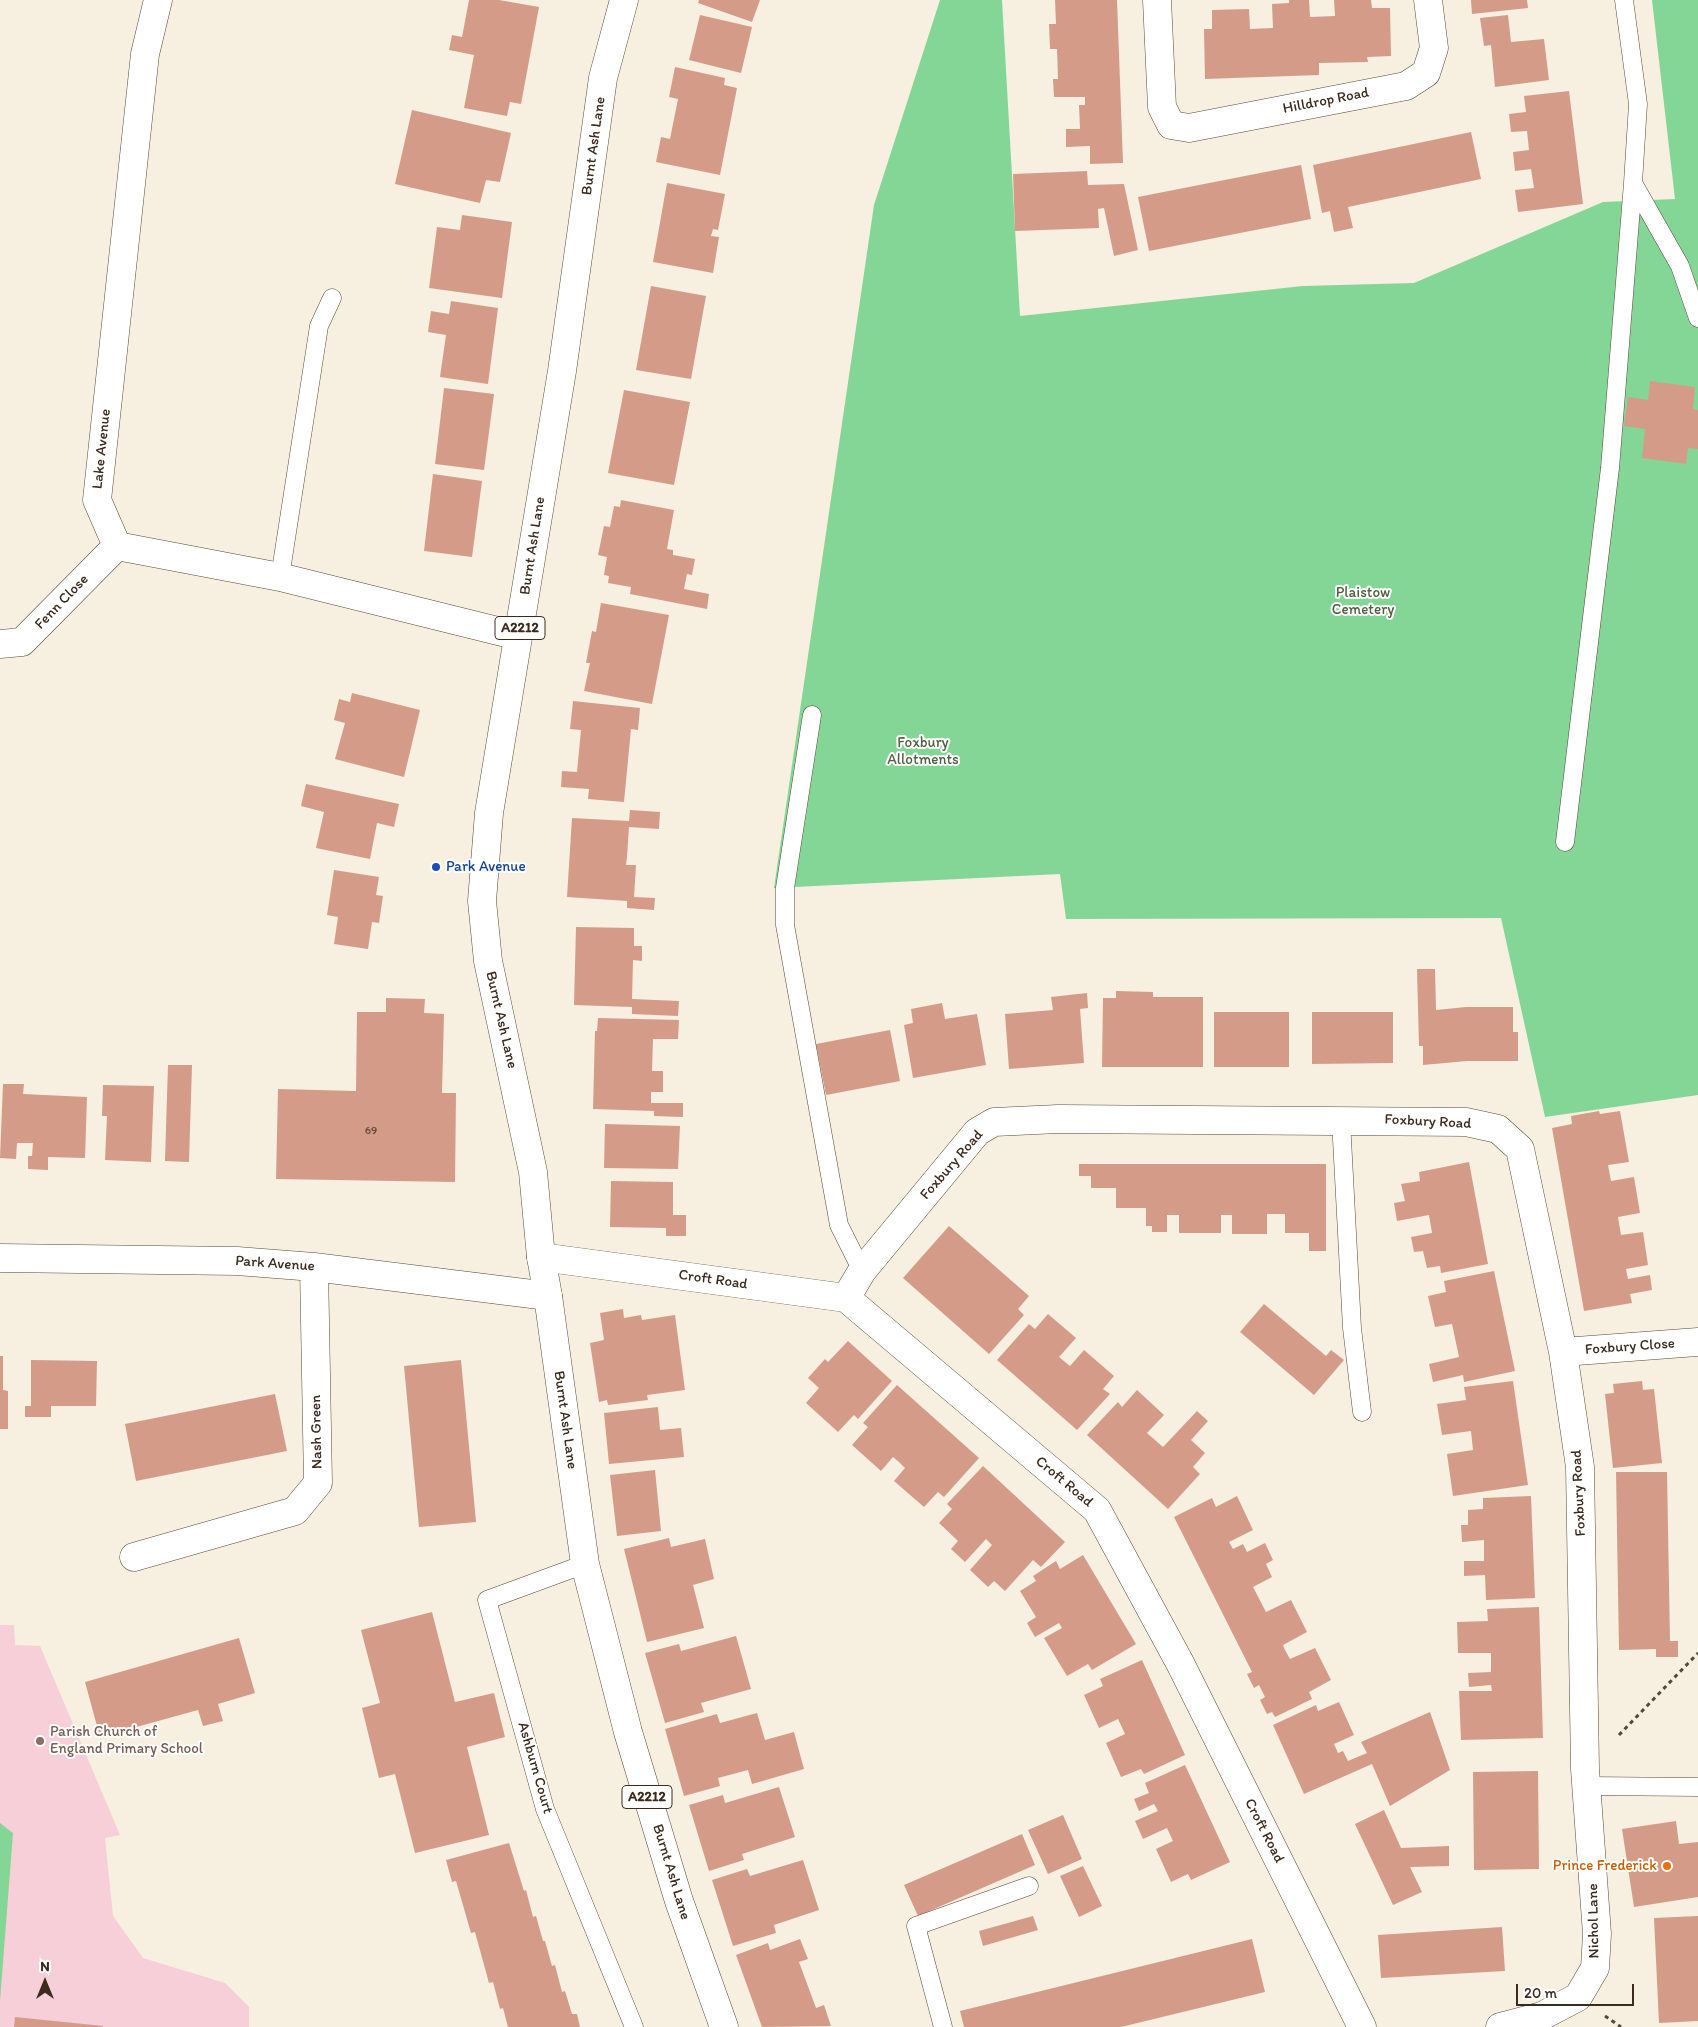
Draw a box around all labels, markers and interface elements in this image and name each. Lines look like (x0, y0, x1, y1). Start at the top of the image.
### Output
street label: Hilldrop Road (1281, 84, 1371, 118)
street label: Burnt Ash Lane (578, 96, 610, 196)
street label: Lake Avenue (89, 408, 115, 490)
street label: Burnt Ash Lane (516, 496, 550, 596)
street label: Fenn Close (31, 571, 93, 633)
park label: Plaistow Cemetery (1332, 584, 1394, 619)
road number: A2212 (495, 616, 545, 640)
park label: Foxbury Allotments (887, 734, 959, 769)
place label: Park Avenue (446, 858, 526, 876)
marker: Park Avenue (430, 861, 442, 873)
street label: Burnt Ash Lane (481, 970, 521, 1070)
street label: Foxbury Road (1384, 1111, 1472, 1133)
house number: 69 (365, 1124, 377, 1138)
street label: Foxbury Road (917, 1126, 987, 1204)
street label: Park Avenue (235, 1252, 315, 1276)
street label: Croft Road (677, 1266, 749, 1294)
street label: Foxbury Close (1584, 1335, 1676, 1359)
street label: Burnt Ash Lane (549, 1370, 581, 1470)
street label: Nash Green (307, 1395, 327, 1469)
street label: Foxbury Road (1568, 1449, 1590, 1537)
street label: Croft Road (1031, 1453, 1097, 1511)
street label: Ashburn Court (513, 1720, 557, 1816)
place label: Parish Church of England Primary School (50, 1723, 203, 1758)
marker: Parish Church of England Primary School (34, 1735, 46, 1747)
road number: A2212 (622, 1785, 672, 1808)
street label: Croft Road (1240, 1796, 1288, 1866)
street label: Burnt Ash Lane (648, 1822, 694, 1922)
place label: Prince Frederick (1553, 1857, 1657, 1875)
marker: Prince Frederick (1661, 1860, 1673, 1872)
street label: Nichol Lane (1584, 1883, 1604, 1959)
north arrow (20, 1957, 70, 2007)
text: N (40, 1958, 50, 1975)
scale bar (1518, 1974, 1636, 2006)
text: 20 m (1524, 1984, 1557, 2002)

